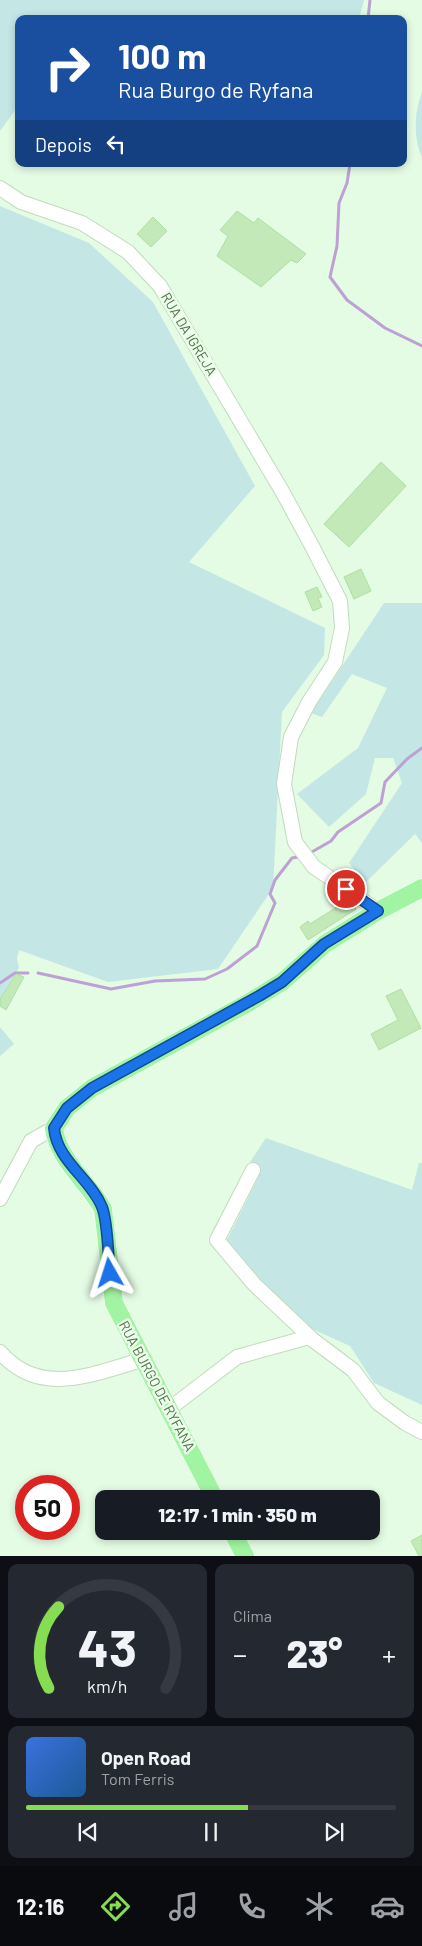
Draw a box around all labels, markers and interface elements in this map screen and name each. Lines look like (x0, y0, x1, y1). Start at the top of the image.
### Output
text: 100 m (118, 34, 207, 76)
icon: right (35, 35, 100, 100)
text: Rua Burgo de Ryfana (118, 76, 314, 102)
icon: left (102, 130, 130, 158)
text: Depois (35, 133, 92, 156)
street label: RUA DA IGREJA (158, 289, 221, 379)
pin (325, 868, 367, 910)
icon: arrive (332, 875, 360, 903)
position arrow (83, 1246, 135, 1298)
street label: RUA BURGO DE RYFANA (116, 1318, 199, 1454)
speed limit sign: 50 (15, 1475, 80, 1540)
text: 12:17 · 1 min · 350 m (158, 1503, 317, 1526)
text: Clima (233, 1606, 272, 1625)
text: 43 (78, 1615, 137, 1677)
text: 23° (287, 1630, 342, 1676)
text: − (233, 1637, 247, 1671)
text: + (382, 1637, 396, 1671)
text: km/h (87, 1675, 128, 1697)
text: Open Road (101, 1746, 191, 1769)
text: Tom Ferris (101, 1769, 175, 1788)
icon: previous (74, 1818, 102, 1846)
icon: pause (197, 1818, 225, 1846)
icon: next (320, 1818, 348, 1846)
icon: directions (98, 1889, 133, 1924)
icon: music (166, 1889, 201, 1924)
icon: phone (234, 1889, 269, 1924)
icon: climate (302, 1889, 337, 1924)
icon: car (370, 1889, 405, 1924)
text: 12:16 (17, 1893, 64, 1919)

